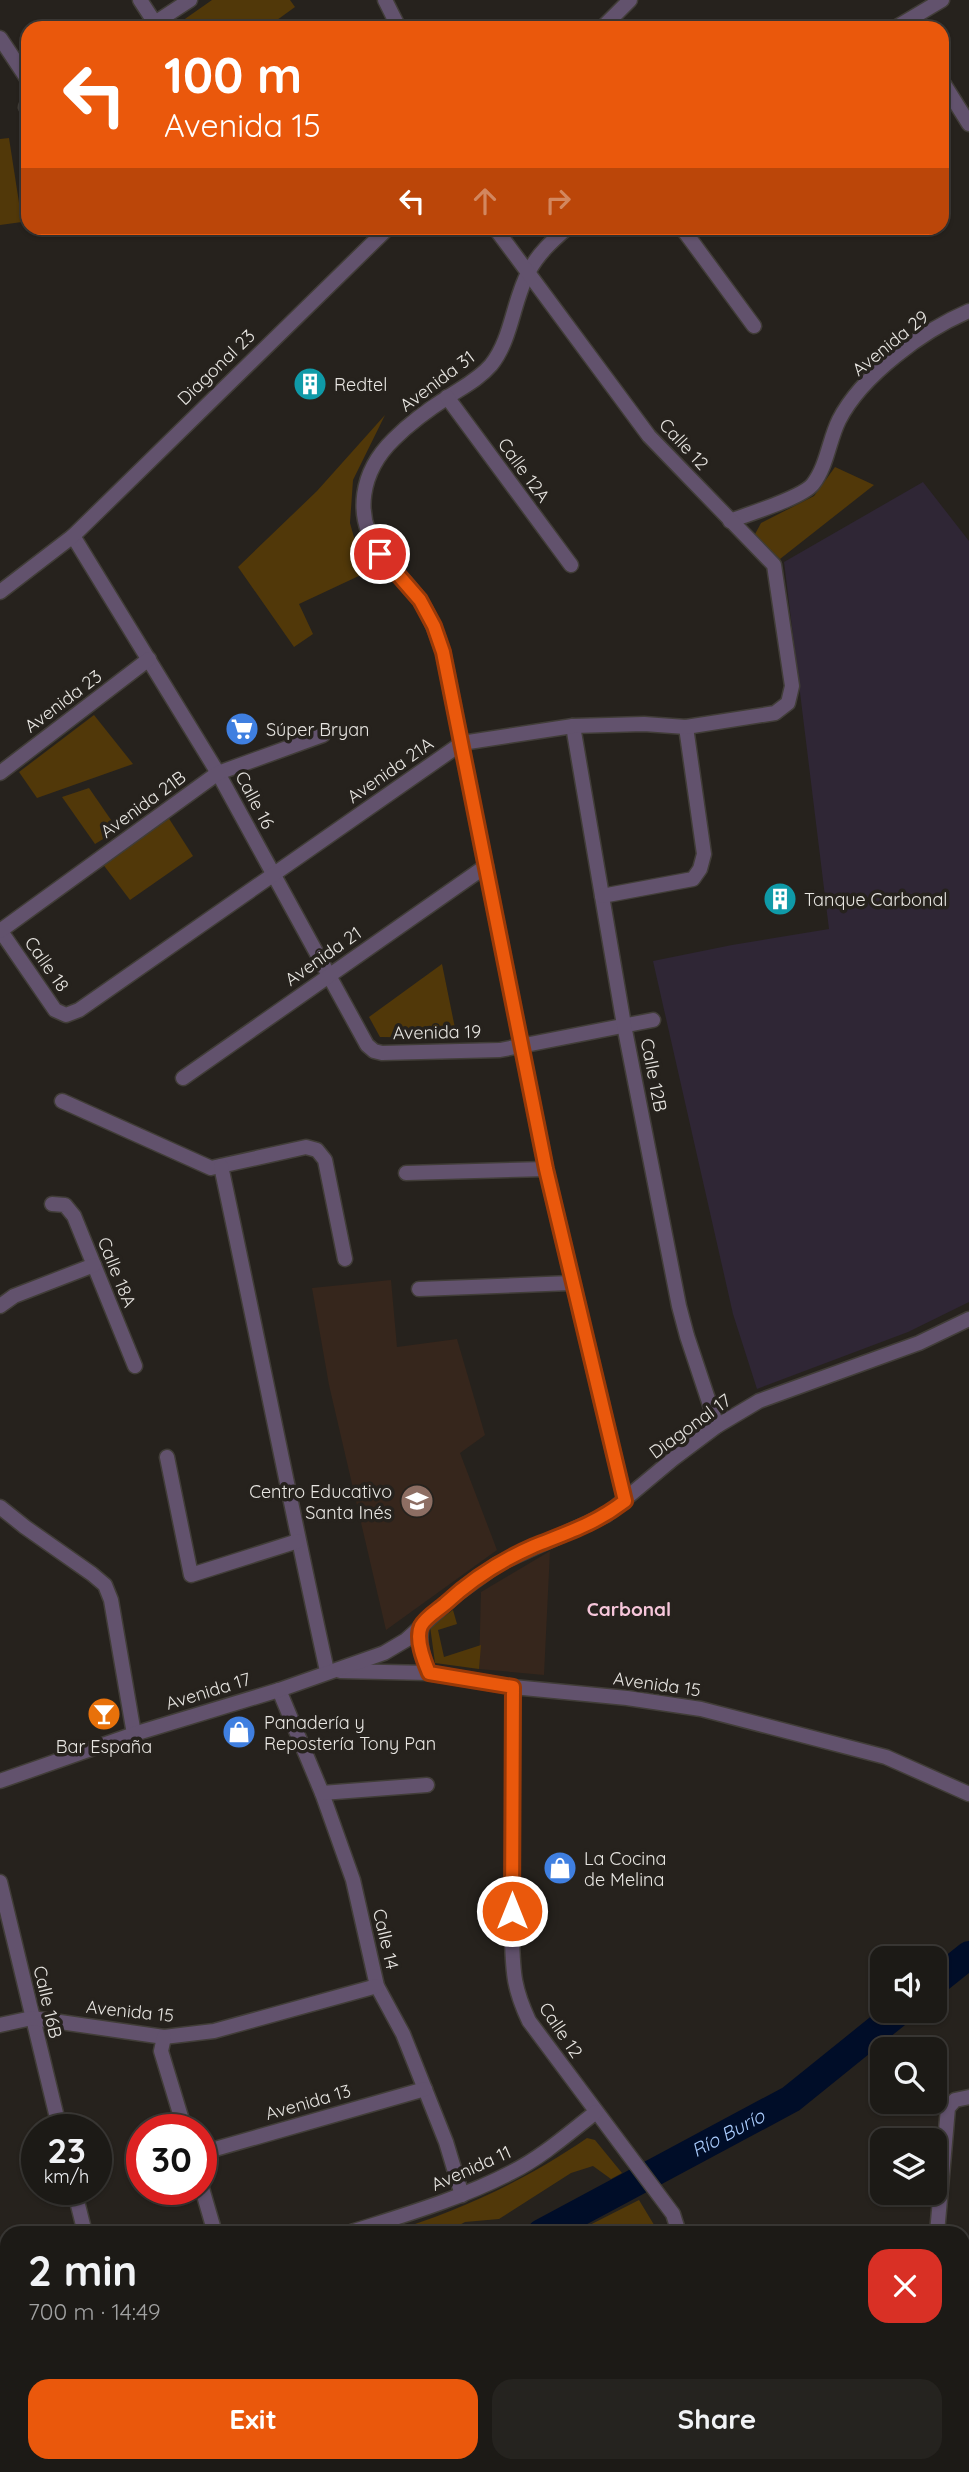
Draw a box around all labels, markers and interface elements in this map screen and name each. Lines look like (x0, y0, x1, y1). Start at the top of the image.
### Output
text: 100 m (164, 44, 302, 105)
icon: left (49, 49, 140, 140)
text: Avenida 15 (164, 105, 321, 145)
icon: left (393, 182, 431, 220)
icon: ahead (466, 182, 504, 220)
icon: right (539, 182, 577, 220)
street label: Avenida 29 (847, 305, 933, 381)
street label: Diagonal 23 (172, 324, 260, 410)
street label: Avenida 31 (395, 345, 479, 417)
building icon: Redtel (291, 365, 329, 403)
place label: Redtel (334, 373, 387, 396)
street label: Calle 12 (654, 413, 714, 475)
street label: Calle 12A (493, 433, 555, 507)
pin (350, 524, 410, 584)
icon: arrive (361, 535, 399, 573)
street label: Avenida 23 (20, 664, 106, 738)
supermarket icon: Súper Bryan (223, 710, 261, 748)
place label: Súper Bryan (266, 718, 369, 741)
street label: Avenida 21A (342, 732, 438, 808)
street label: Avenida 21B (96, 765, 190, 843)
street label: Calle 16 (230, 767, 280, 833)
building icon: Tanque Carbonal (761, 880, 799, 918)
place label: Tanque Carbonal (804, 888, 947, 911)
street label: Avenida 21 (280, 921, 366, 991)
street label: Calle 18 (20, 932, 74, 996)
street label: Avenida 19 (393, 1020, 481, 1044)
street label: Calle 12B (636, 1036, 672, 1114)
street label: Calle 18A (93, 1233, 142, 1311)
street label: Diagonal 17 (645, 1389, 735, 1463)
place label: Centro Educativo Santa Inés (249, 1480, 392, 1524)
school or university icon: Centro Educativo Santa Inés (398, 1482, 436, 1520)
district label: Carbonal (587, 1597, 671, 1621)
street label: Avenida 15 (612, 1666, 702, 1702)
street label: Avenida 17 (163, 1667, 253, 1715)
bar icon: Bar España (85, 1695, 123, 1733)
place label: Panadería y Repostería Tony Pan (264, 1711, 436, 1755)
shop icon: Panadería y Repostería Tony Pan (220, 1713, 258, 1751)
place label: Bar España (56, 1735, 152, 1758)
place label: La Cocina de Melina (584, 1847, 667, 1891)
shop icon: La Cocina de Melina (541, 1849, 579, 1887)
position arrow (475, 1874, 549, 1948)
street label: Calle 14 (368, 1906, 404, 1972)
map controls (870, 1946, 947, 2205)
button: sound (870, 1946, 947, 2023)
street label: Calle 16B (28, 1963, 68, 2041)
street label: Avenida 15 (85, 1995, 175, 2027)
street label: Calle 12 (534, 1998, 588, 2062)
button: search (870, 2037, 947, 2114)
street label: Avenida 13 (263, 2079, 353, 2125)
water label: Río Burío (687, 2103, 770, 2162)
speed limit sign: 30 (126, 2114, 217, 2205)
text: 23 (47, 2128, 86, 2172)
button: layers (870, 2128, 947, 2205)
street label: Avenida 11 (427, 2140, 515, 2196)
text: km/h (44, 2165, 89, 2188)
text: 2 min (28, 2244, 137, 2297)
button: close (868, 2249, 942, 2323)
text: 700 m · 14:49 (28, 2297, 161, 2326)
button: Exit (28, 2379, 478, 2459)
button: Share (492, 2379, 942, 2459)

